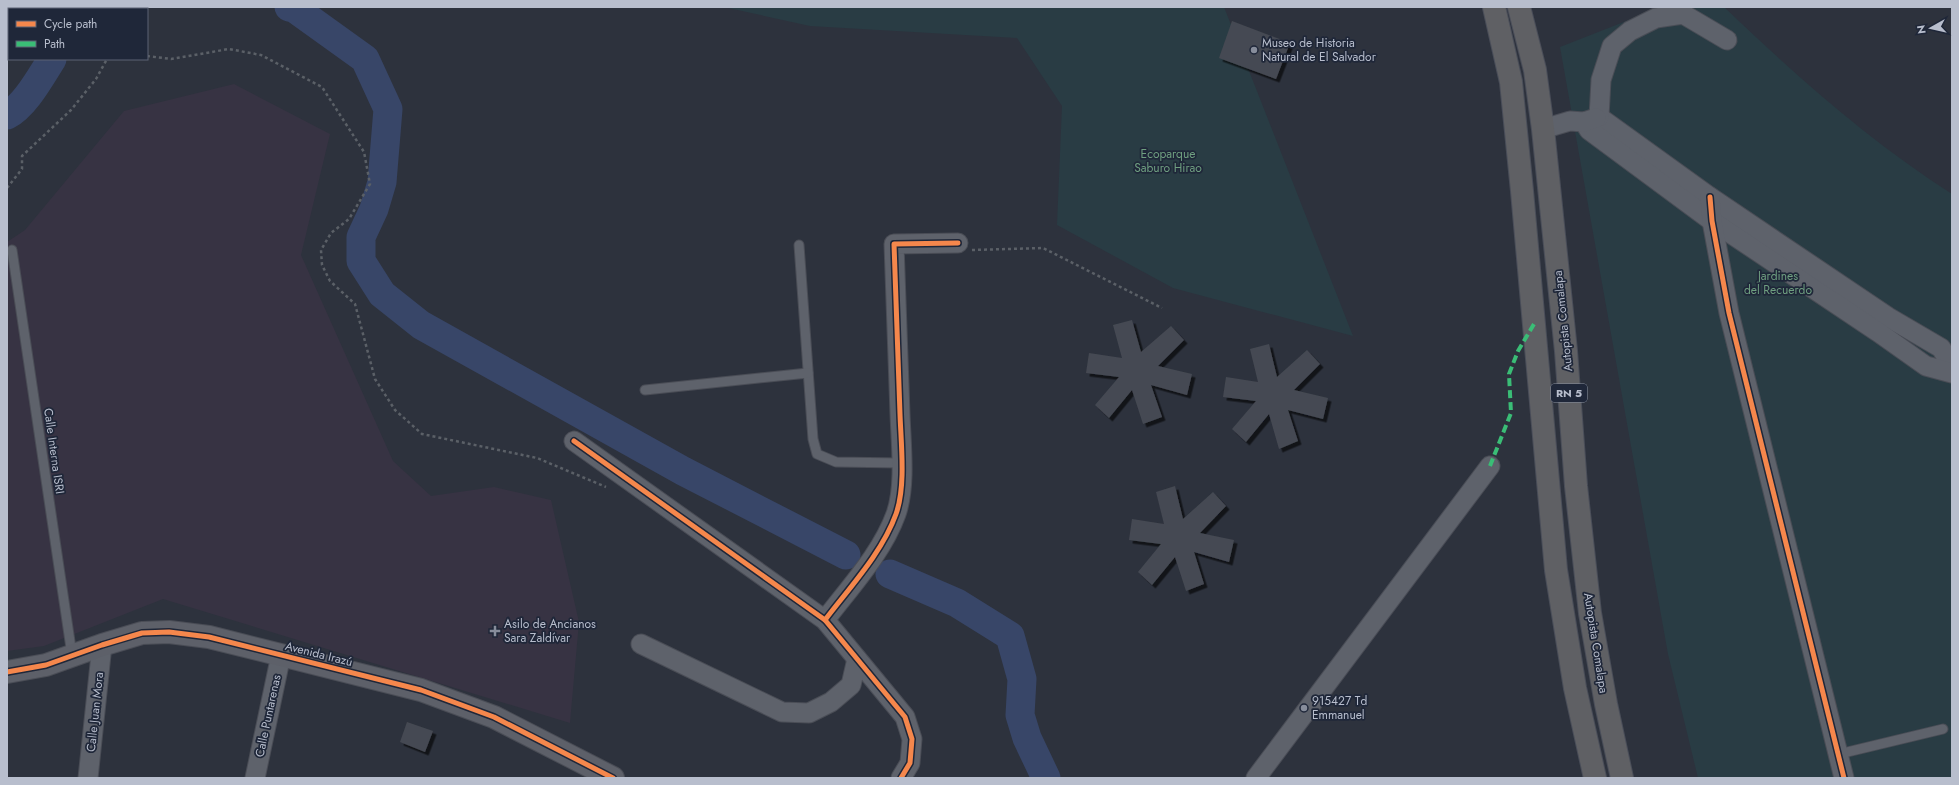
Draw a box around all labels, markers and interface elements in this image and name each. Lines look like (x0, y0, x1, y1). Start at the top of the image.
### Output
legend (8, 8, 148, 60)
north arrow (1911, 8, 1951, 48)
text: Cycle path (44, 15, 97, 33)
text: N (1913, 24, 1930, 35)
place label: Museo de Historia Natural de El Salvador (1262, 34, 1377, 66)
text: Path (44, 35, 65, 53)
marker: Museo de Historia Natural de El Salvador (1249, 45, 1259, 55)
park label: Ecoparque Saburo Hirao (1134, 145, 1202, 177)
park label: Jardines del Recuerdo (1744, 267, 1812, 299)
street label: Autopista Comalapa (1549, 269, 1577, 372)
road number: RN 5 (1551, 384, 1587, 402)
street label: Calle Interna ISRI (39, 407, 69, 495)
street label: Autopista Comalapa (1579, 591, 1613, 695)
place label: Asilo de Ancianos Sara Zaldívar (504, 615, 596, 647)
marker: Asilo de Ancianos Sara Zaldívar (489, 625, 501, 637)
street label: Avenida Irazú (283, 637, 355, 671)
street label: Calle Juan Mora (82, 671, 108, 753)
street label: Calle Puntarenas (250, 673, 286, 759)
place label: 915427 Td Emmanuel (1312, 692, 1367, 724)
marker: 915427 Td Emmanuel (1299, 703, 1309, 713)

